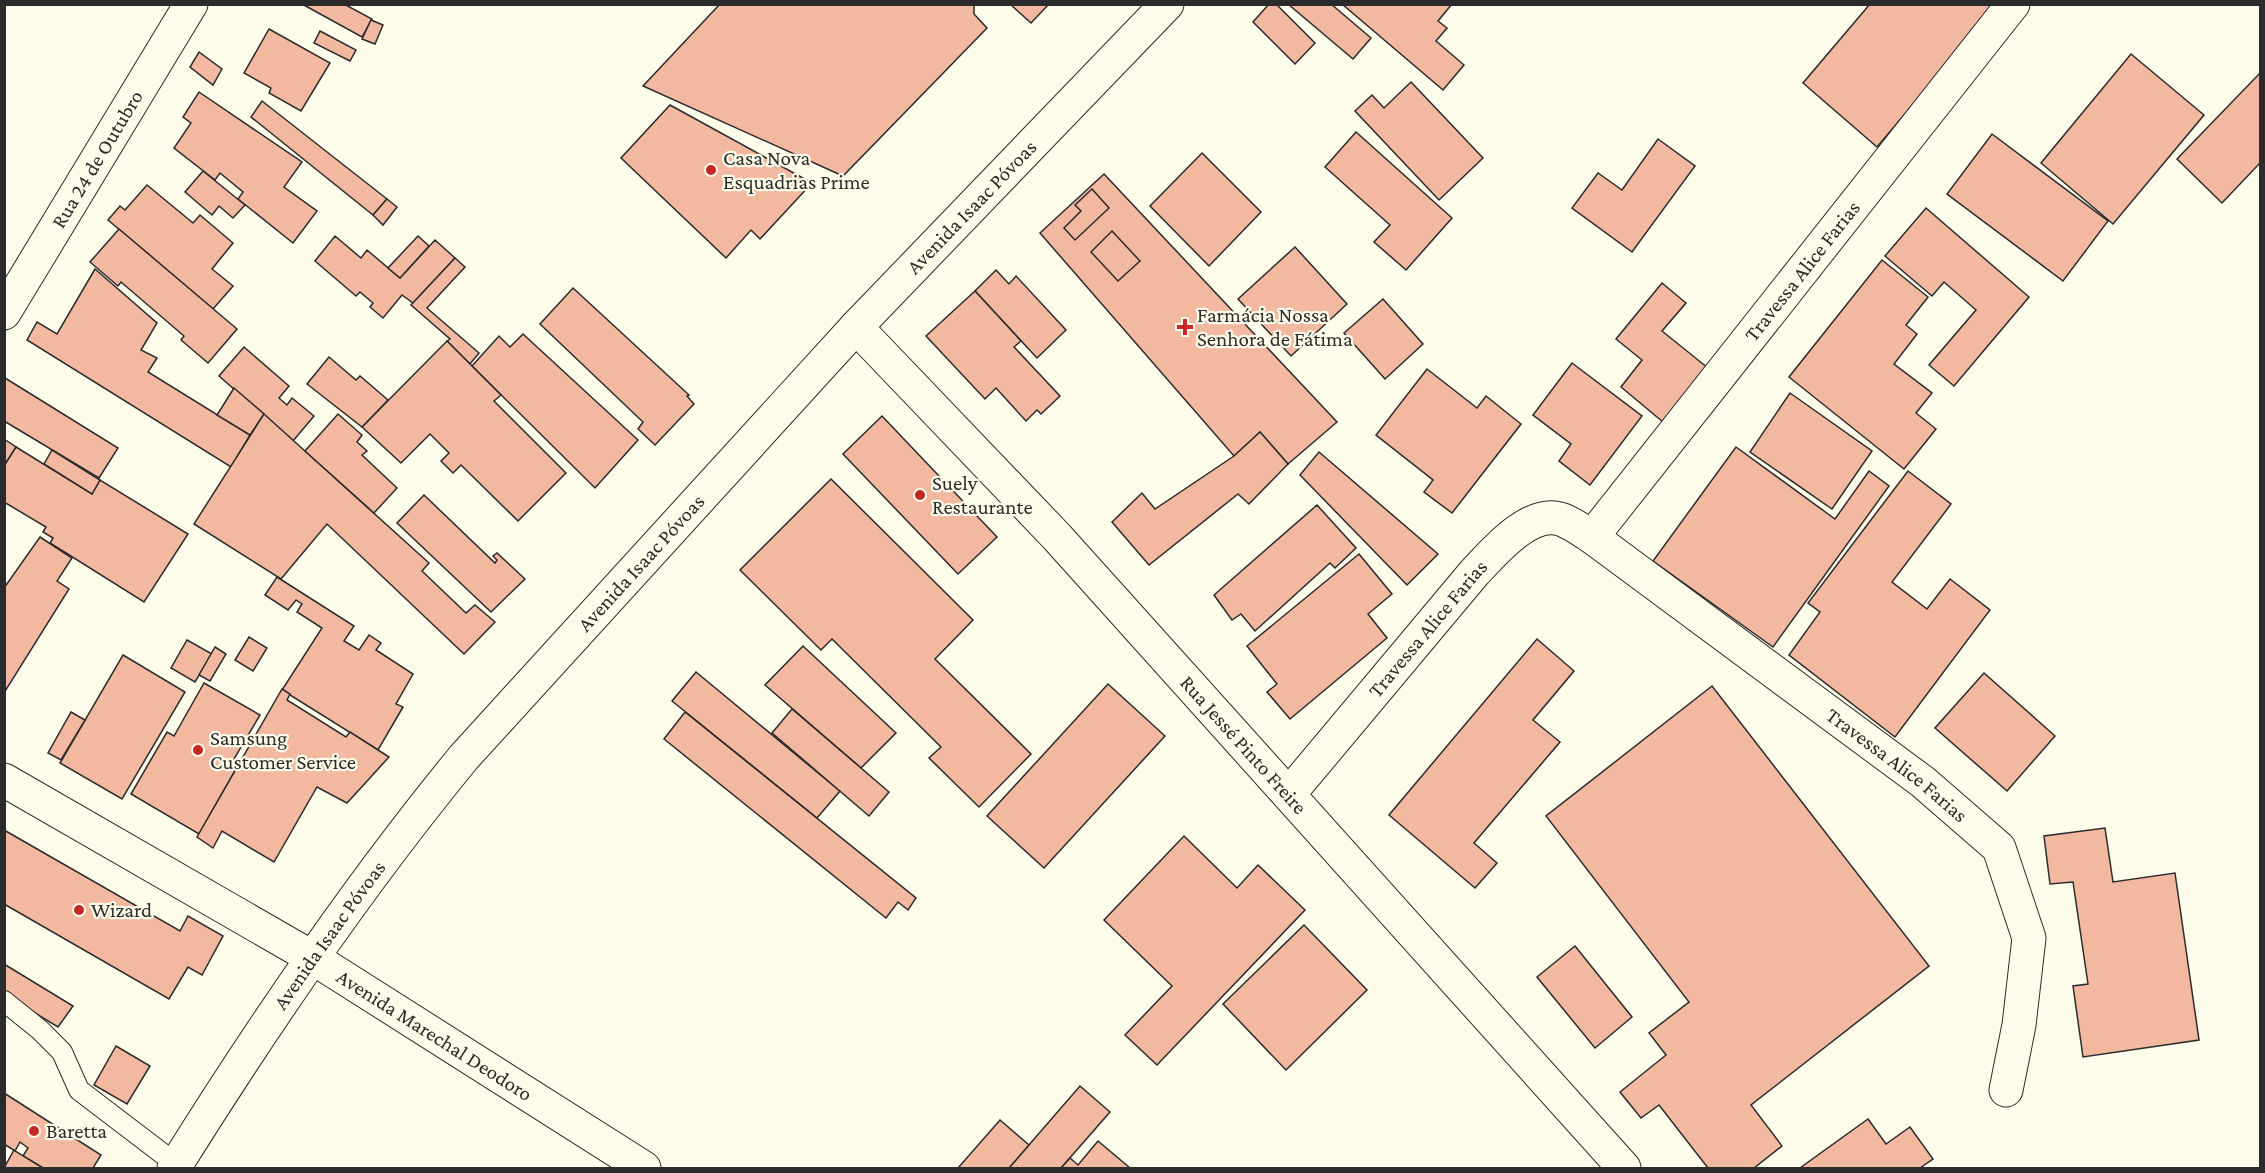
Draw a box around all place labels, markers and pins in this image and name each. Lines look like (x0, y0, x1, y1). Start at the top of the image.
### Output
place label: Casa Nova Esquadrias Prime (723, 146, 870, 194)
marker: Casa Nova Esquadrias Prime (704, 163, 718, 177)
place label: Farmácia Nossa Senhora de Fátima (1197, 303, 1353, 351)
marker: Farmácia Nossa Senhora de Fátima (1178, 320, 1192, 334)
place label: Suely Restaurante (932, 471, 1033, 519)
marker: Suely Restaurante (913, 488, 927, 502)
place label: Samsung Customer Service (210, 726, 356, 774)
marker: Samsung Customer Service (191, 743, 205, 757)
place label: Wizard (91, 898, 152, 922)
marker: Wizard (72, 903, 86, 917)
place label: Baretta (46, 1119, 107, 1143)
marker: Baretta (27, 1124, 41, 1138)

